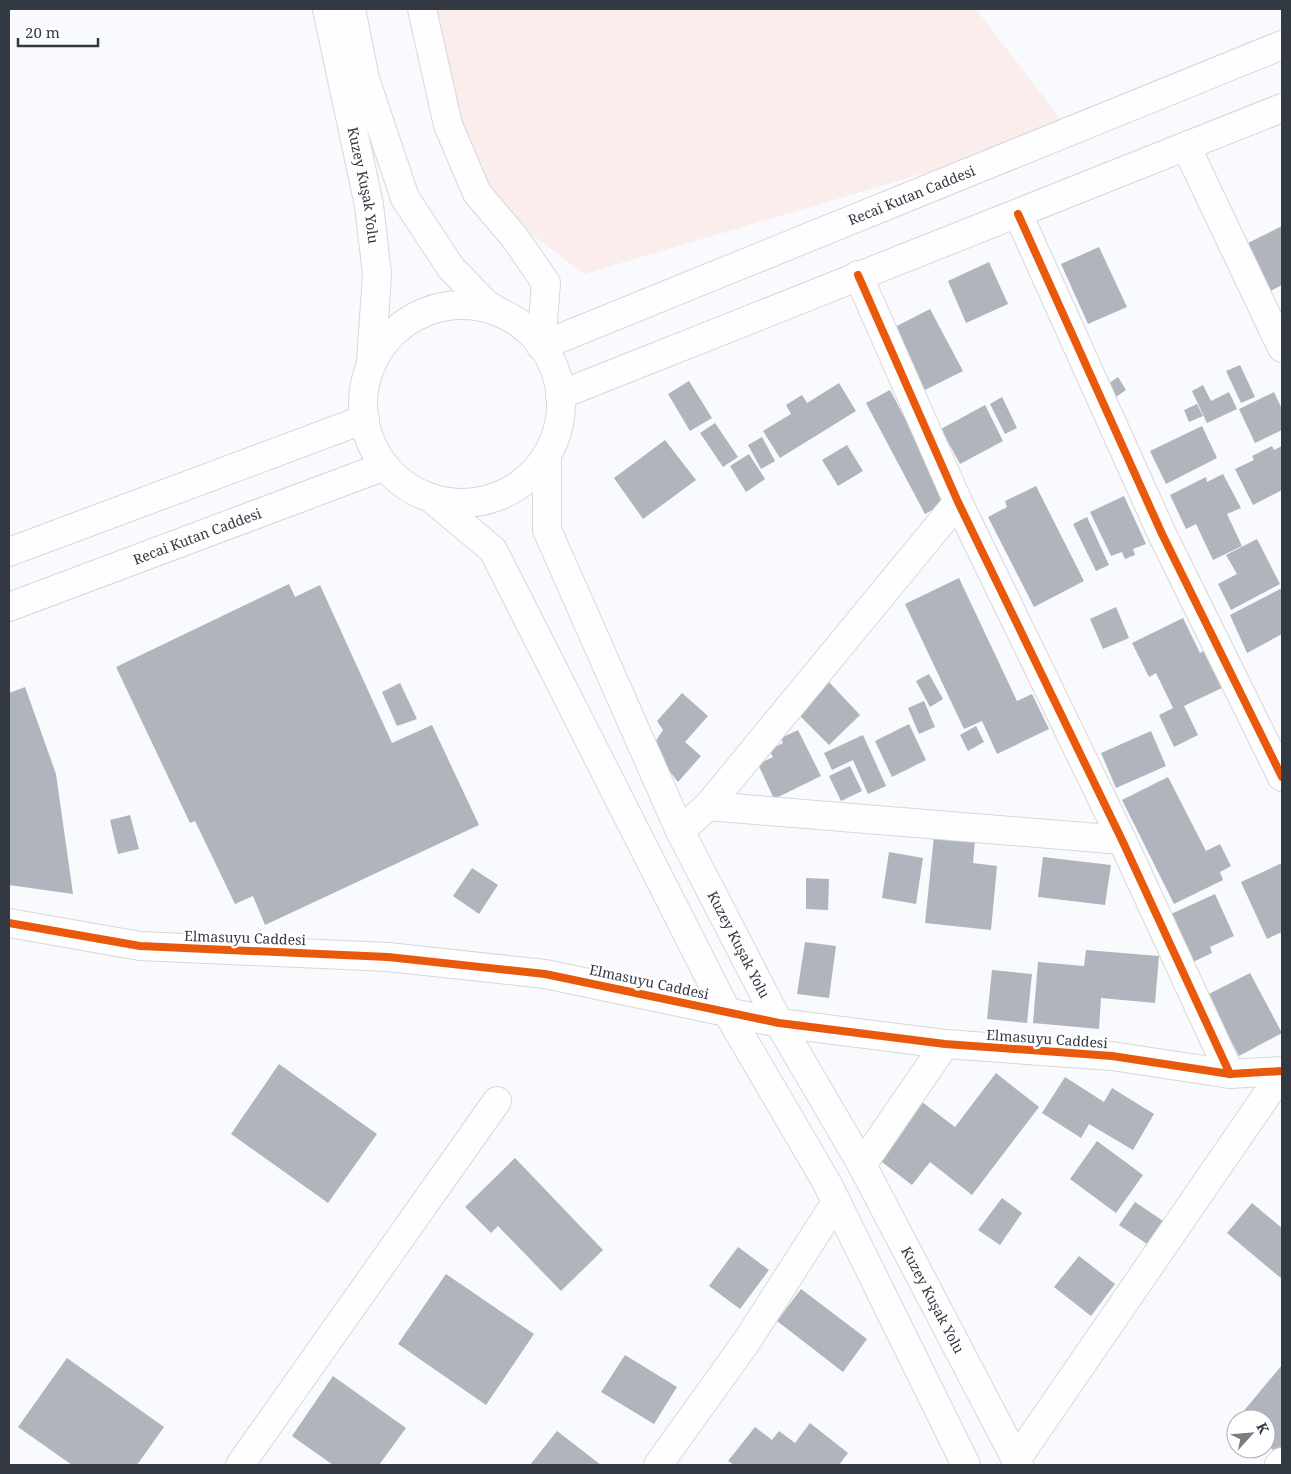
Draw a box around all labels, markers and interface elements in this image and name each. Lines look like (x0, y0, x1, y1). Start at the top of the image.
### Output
scale bar (18, 15, 98, 47)
text: 20 m (25, 22, 60, 42)
street label: Kuzey Kuşak Yolu (344, 125, 383, 245)
street label: Recai Kutan Caddesi (845, 160, 978, 229)
street label: Recai Kutan Caddesi (130, 503, 264, 569)
street label: Kuzey Kuşak Yolu (704, 888, 775, 1001)
street label: Elmasuyu Caddesi (184, 926, 307, 949)
street label: Elmasuyu Caddesi (588, 960, 711, 1004)
street label: Elmasuyu Caddesi (986, 1025, 1109, 1052)
street label: Kuzey Kuşak Yolu (897, 1243, 969, 1357)
north arrow (1226, 1409, 1276, 1459)
text: K (1252, 1419, 1274, 1438)

